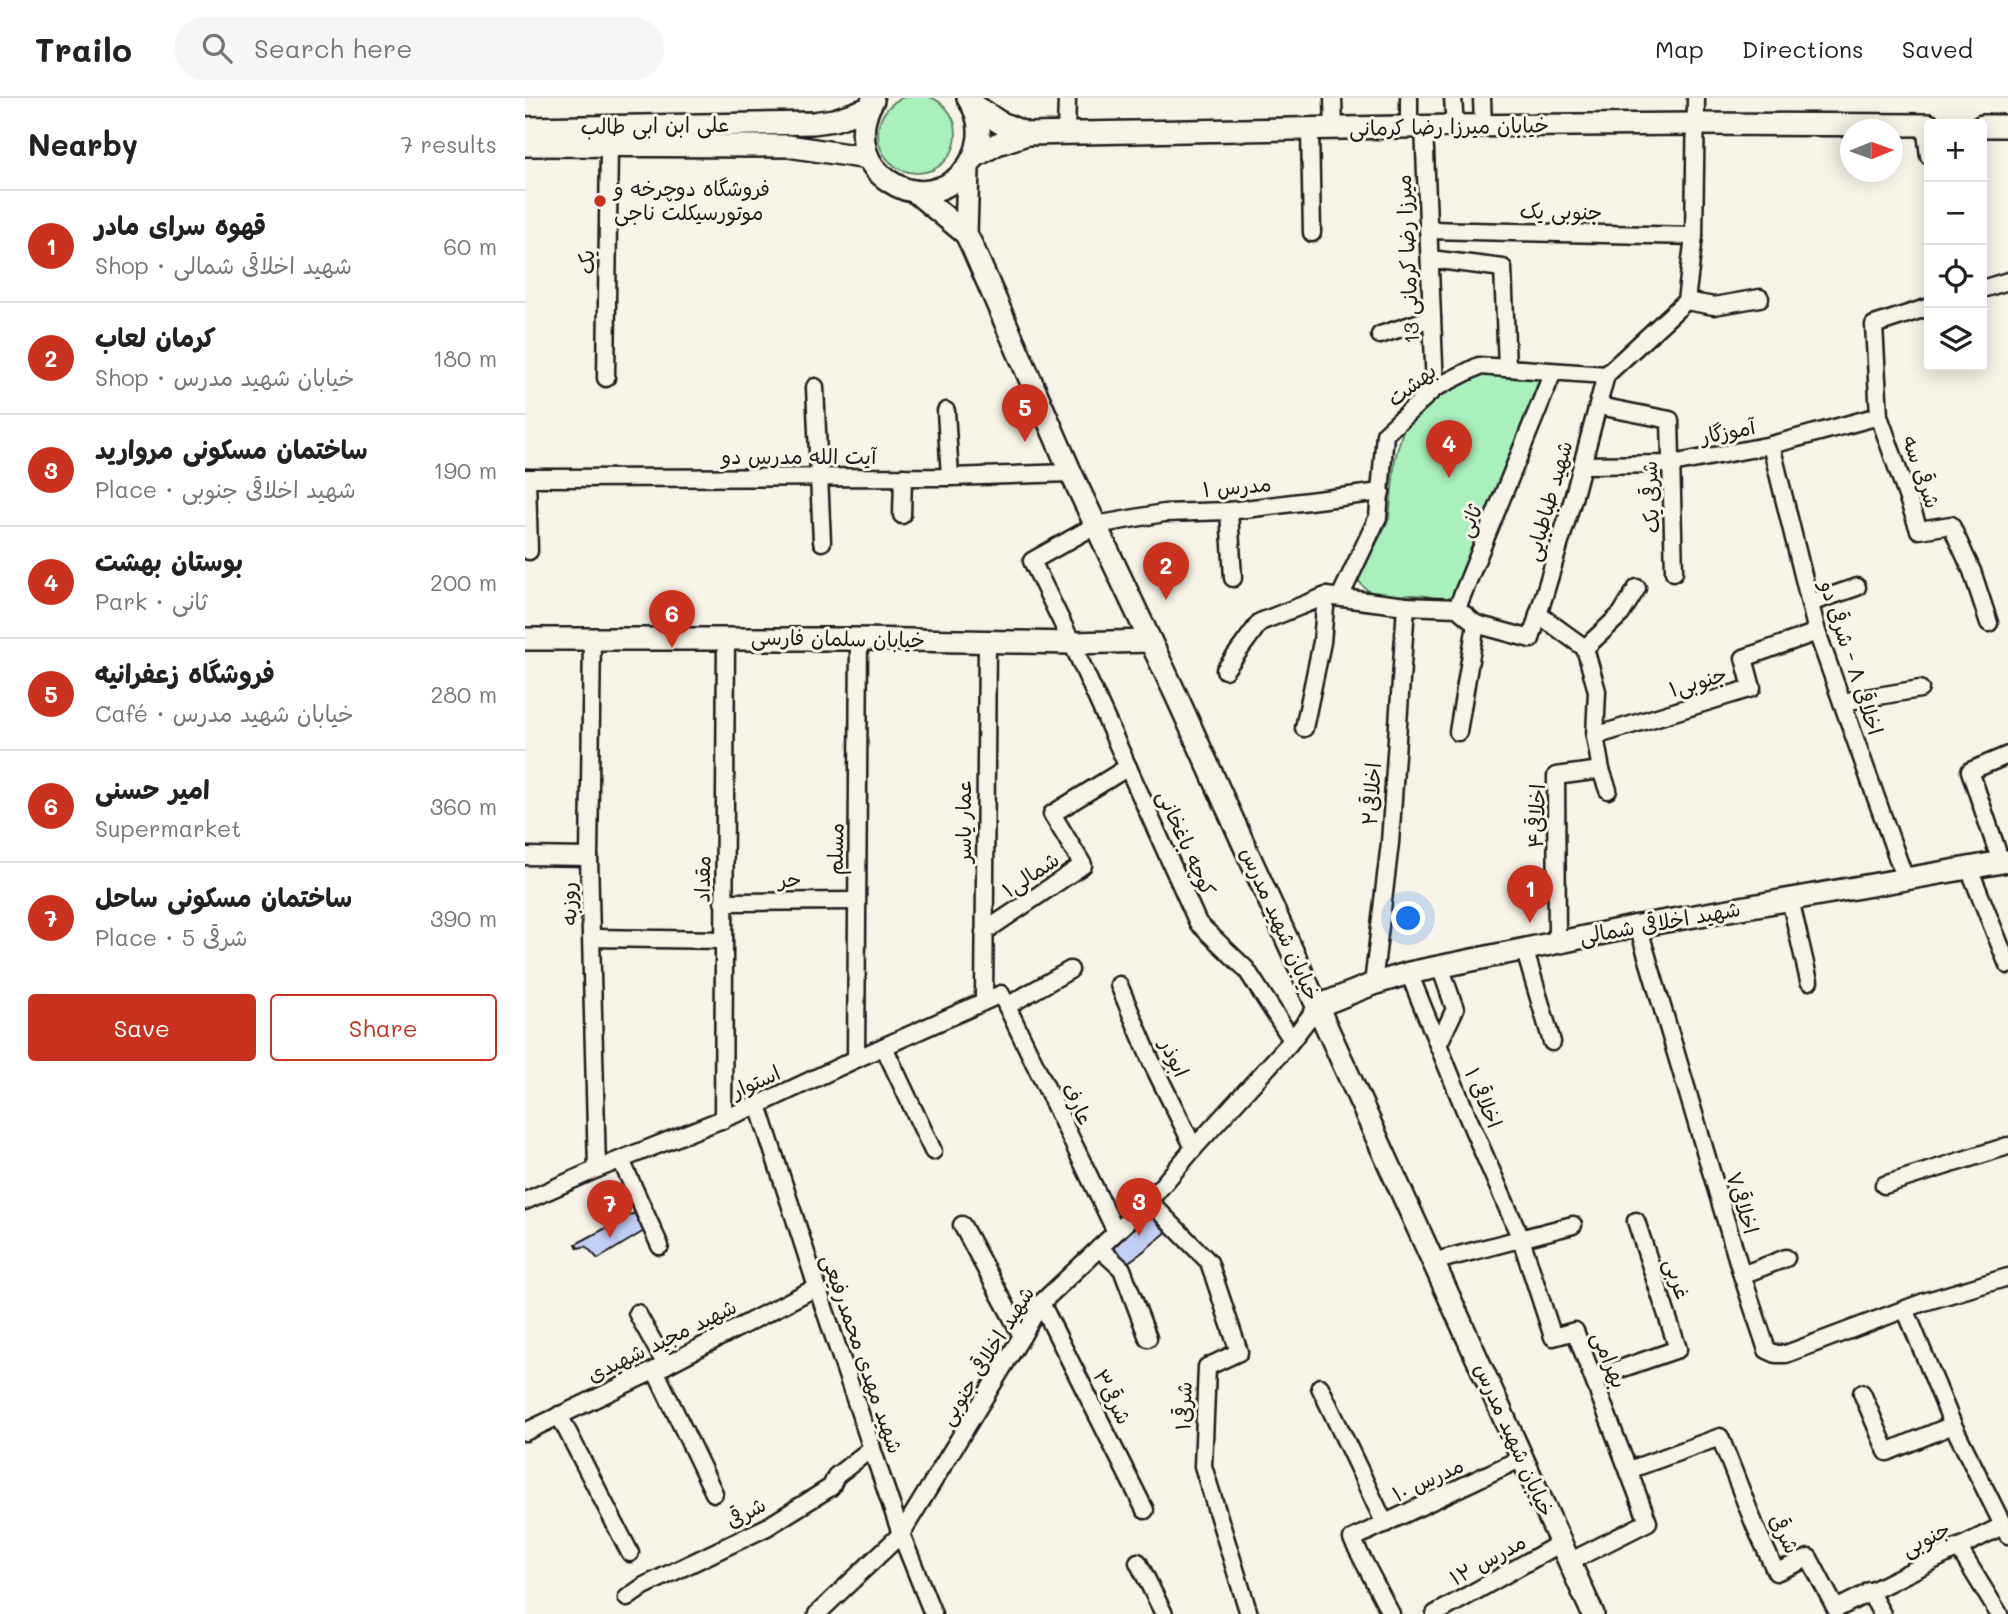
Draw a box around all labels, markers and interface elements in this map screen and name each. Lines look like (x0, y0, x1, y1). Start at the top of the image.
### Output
search box (174, 17, 664, 80)
text: Trailo (35, 27, 132, 70)
icon: search (198, 29, 236, 67)
text: Search here (254, 31, 412, 65)
text: Map (1655, 33, 1704, 64)
text: Directions (1742, 33, 1864, 64)
text: Saved (1902, 33, 1973, 64)
street label: علی ابن ابی طالب (580, 110, 730, 141)
street label: خیابان میرزا رضا کرمانی (1349, 110, 1549, 143)
north arrow (1840, 119, 1903, 182)
map controls (1924, 119, 1987, 371)
button: + (1924, 119, 1987, 182)
text: Nearby (28, 124, 138, 164)
text: 7 results (400, 129, 497, 159)
place label: فروشگاه دوچرخه و موتورسیکلت ناجی (612, 174, 770, 227)
street label: میرزا رضا کرمانی 13 (1389, 174, 1426, 344)
button: − (1924, 182, 1987, 245)
marker: فروشگاه دوچرخه و موتورسیکلت ناجی (592, 193, 608, 209)
street label: جنوبی یک (1519, 196, 1603, 227)
text: قهوه سرای مادر (95, 208, 266, 242)
text: 1 (46, 231, 56, 261)
text: 60 m (443, 231, 497, 261)
button: locate (1924, 245, 1987, 308)
street label: یک (572, 249, 599, 275)
text: Shop · شهید اخلاقی شمالی (95, 250, 352, 280)
button: layers (1924, 308, 1987, 371)
text: کرمان لعاب (95, 320, 216, 354)
text: 2 (45, 343, 57, 373)
text: 180 m (433, 343, 497, 373)
street label: بهشت (1381, 356, 1442, 412)
text: Shop · خیابان شهید مدرس (95, 362, 355, 392)
pin: 5 (1002, 384, 1048, 442)
street label: آموزگار (1696, 412, 1758, 450)
pin: 4 (1426, 420, 1472, 478)
street label: شرقی سه (1897, 431, 1947, 512)
text: ساختمان مسکونی مروارید (95, 432, 368, 466)
street label: شهید طباطبایی (1518, 437, 1580, 564)
street label: آیت الله مدرس دو (720, 442, 877, 469)
text: 3 (44, 455, 58, 485)
text: 190 m (433, 455, 497, 485)
street label: شرقی یک (1635, 460, 1664, 534)
street label: مدرس ۱ (1201, 469, 1272, 502)
text: Place · شهید اخلاقی جنوبی (95, 474, 356, 504)
street label: ثانی (1450, 499, 1489, 541)
pin: 2 (1143, 542, 1189, 600)
text: بوستان بهشت (95, 544, 243, 578)
text: 4 (44, 567, 58, 597)
text: 200 m (430, 567, 497, 597)
street label: اخلاقی ۸ - شرقی دو (1814, 575, 1890, 738)
text: Park · ثانی (95, 586, 208, 616)
pin: 6 (649, 590, 695, 648)
street label: خیابان سلمان فارسی (751, 622, 925, 655)
text: فروشگاه زعفرانیه (95, 656, 275, 690)
street label: جنوبی۱ (1665, 659, 1730, 704)
text: 5 (44, 679, 58, 709)
text: 280 m (430, 679, 497, 709)
text: Café · خیابان شهید مدرس (95, 698, 354, 728)
street label: اخلاقی۲ (1355, 762, 1386, 826)
text: امیر حسنی (95, 772, 210, 806)
street label: عمار یاسر (949, 779, 976, 865)
street label: اخلاقی۴ (1521, 783, 1550, 849)
street label: کوچه باغخانی (1150, 785, 1223, 900)
text: 6 (44, 791, 58, 821)
text: 360 m (430, 791, 497, 821)
text: Supermarket (95, 813, 241, 843)
street label: مسلم (821, 823, 852, 875)
street label: خیابان شهید مدرس (1235, 842, 1327, 1005)
street label: شمالی۱ (996, 845, 1065, 904)
street label: مقداد (688, 855, 715, 903)
street label: حر (776, 865, 802, 892)
pin: 1 (1507, 865, 1553, 923)
text: ساختمان مسکونی ساحل (95, 880, 352, 914)
street label: روزبه (553, 882, 583, 926)
street label: شهید اخلاقی شمالی (1577, 894, 1743, 951)
your location (1391, 901, 1425, 935)
text: 7 (45, 903, 57, 933)
text: 390 m (430, 903, 497, 933)
text: Place · شرقی 5 (95, 922, 248, 952)
button: Save (28, 994, 256, 1061)
button: Share (270, 994, 497, 1061)
street label: ابوذر (1153, 1032, 1196, 1081)
street label: استوار (725, 1058, 784, 1105)
street label: اخلاقی ۱ (1460, 1063, 1509, 1132)
street label: عارف (1057, 1078, 1100, 1129)
street label: اخلاقی۷ (1721, 1168, 1766, 1237)
pin: 3 (1116, 1178, 1162, 1236)
pin: 7 (587, 1180, 633, 1238)
street label: شهید مهدی محمدرفیعی (815, 1250, 910, 1457)
street label: غربی (1657, 1255, 1698, 1303)
street label: شهید اخلاقی جنوبی (932, 1281, 1041, 1431)
street label: شهید مجید شهیدی (582, 1292, 741, 1388)
street label: بهرامی (1585, 1327, 1634, 1393)
street label: خیابان شهید مدرس (1469, 1358, 1561, 1521)
street label: شرقی۳ (1088, 1364, 1139, 1428)
street label: شرقی۱ (1168, 1381, 1197, 1431)
street label: مدرس ۱۰ (1387, 1450, 1467, 1507)
street label: شرقی (721, 1490, 770, 1533)
street label: شرقی (1764, 1509, 1807, 1558)
street label: جنوبی (1896, 1514, 1955, 1563)
street label: مدرس ۱۲ (1444, 1527, 1530, 1591)

